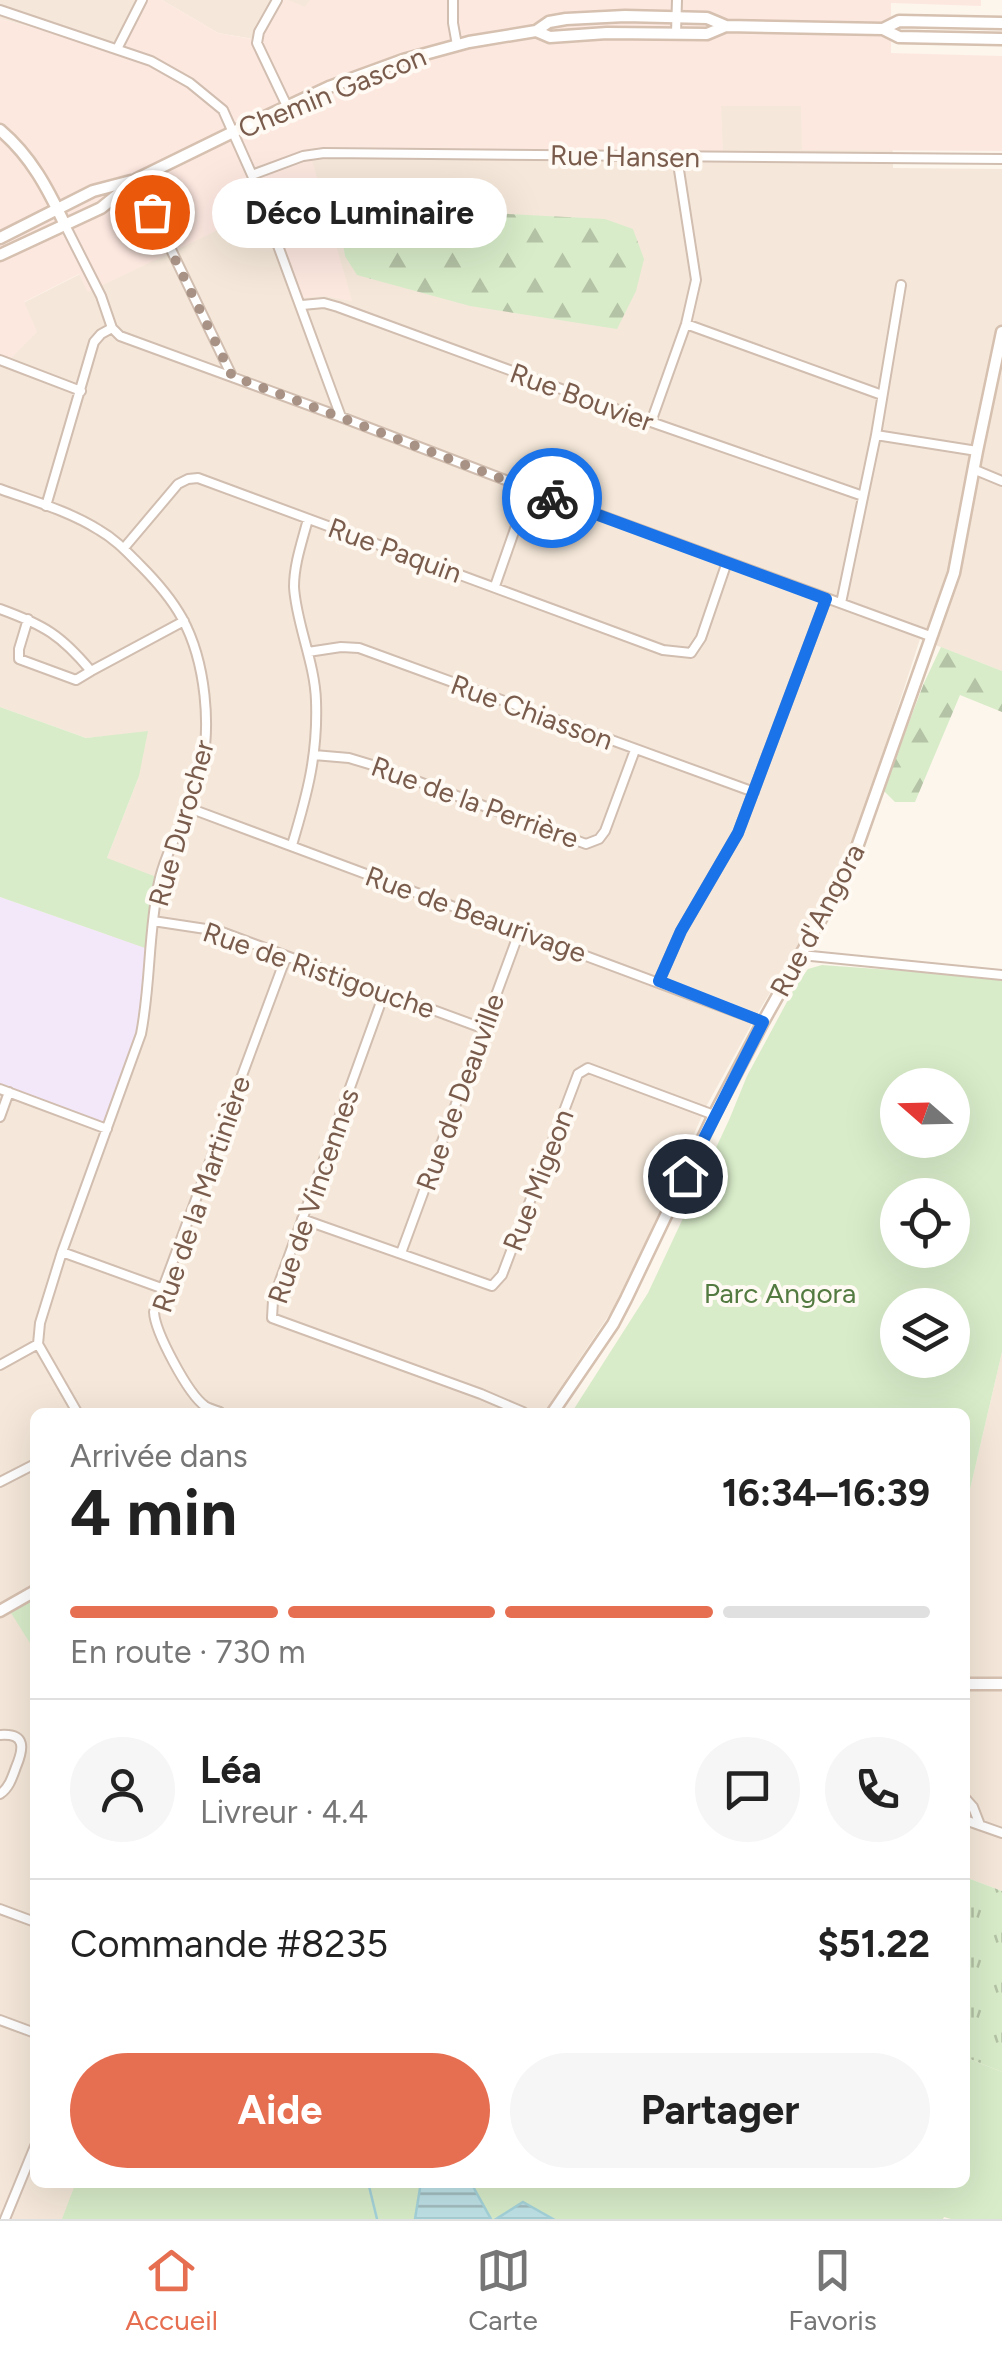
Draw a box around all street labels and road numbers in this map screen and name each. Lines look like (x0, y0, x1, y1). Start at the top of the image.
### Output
street label: Chemin Gascon (233, 39, 431, 145)
street label: Rue Hansen (550, 138, 700, 174)
street label: Rue Bouvier (506, 355, 659, 439)
street label: Rue Paquin (324, 510, 466, 590)
street label: Rue Chiasson (446, 667, 618, 757)
street label: Rue Durocher (141, 735, 221, 910)
street label: Rue de la Perrière (367, 749, 583, 855)
street label: Rue d'Angora (762, 838, 872, 1002)
street label: Rue de Beaurivage (361, 858, 591, 970)
street label: Rue de Ristigouche (199, 914, 439, 1026)
street label: Rue de Deauville (409, 989, 511, 1195)
street label: Rue de la Martinière (145, 1071, 257, 1317)
street label: Rue de Vincennes (260, 1084, 366, 1308)
street label: Rue Migeon (495, 1104, 581, 1256)

